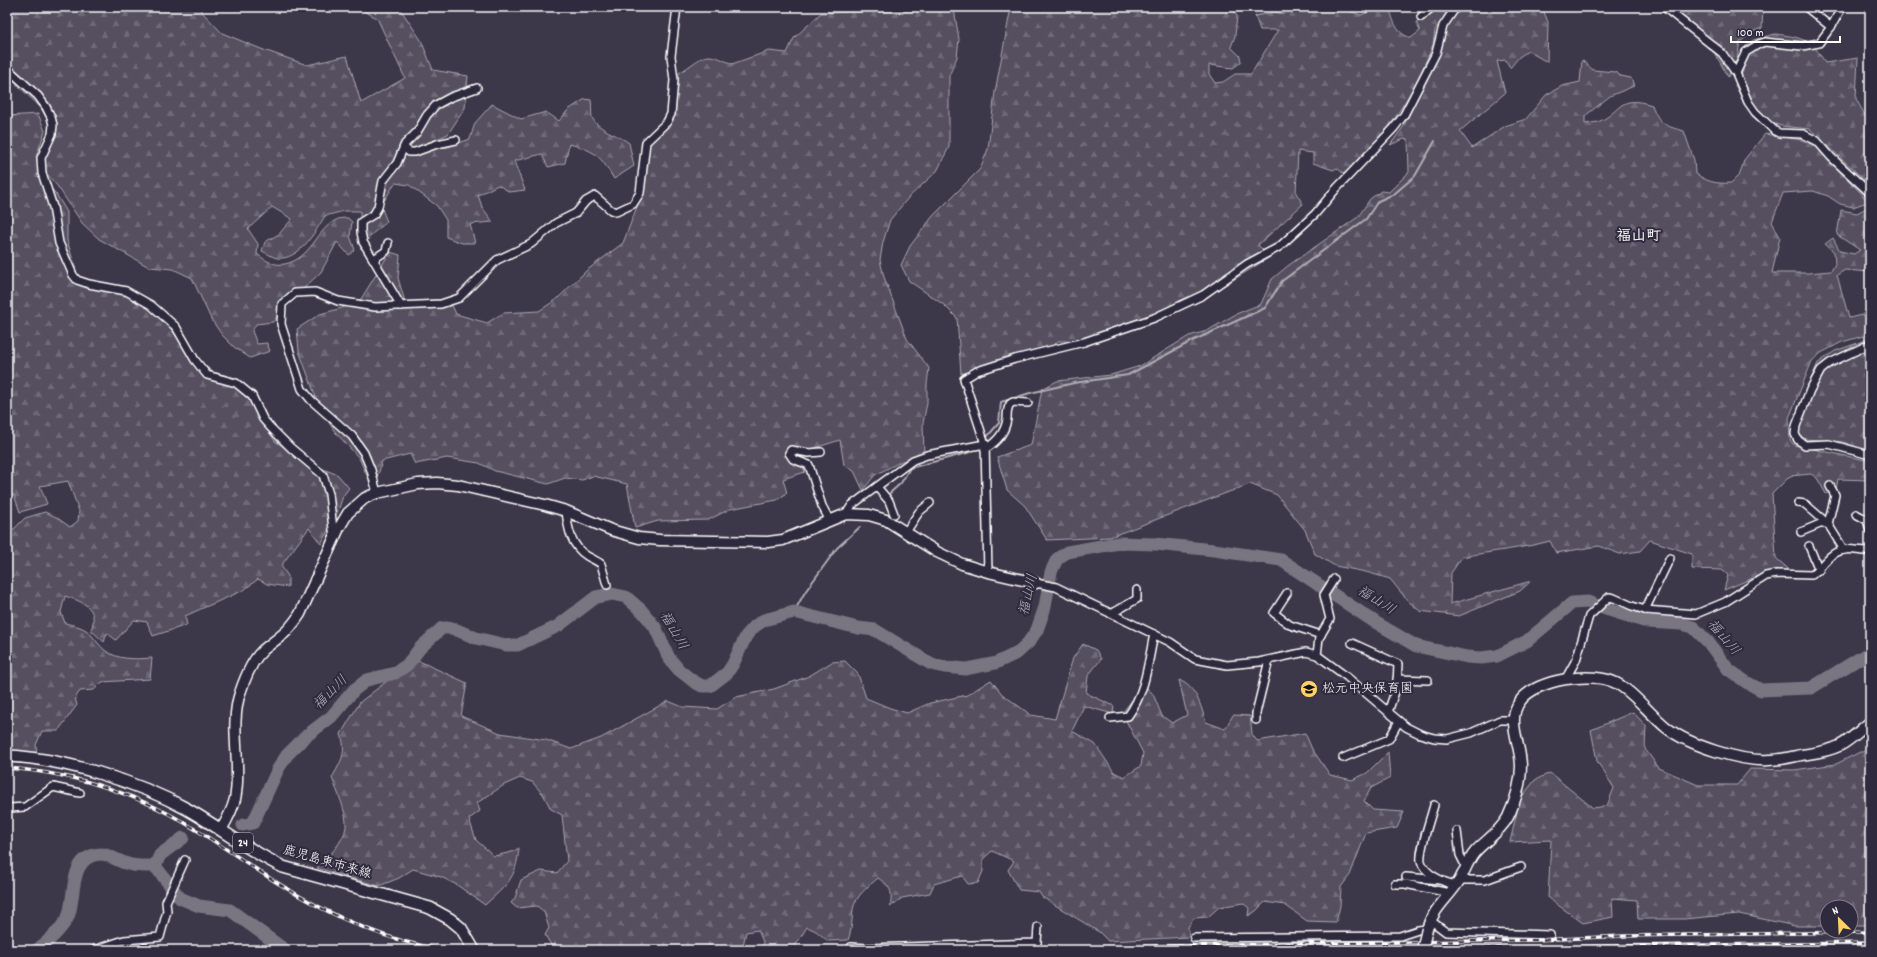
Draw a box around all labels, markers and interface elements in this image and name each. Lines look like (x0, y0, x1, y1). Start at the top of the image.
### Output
scale bar (1731, 18, 1840, 44)
text: 100 m (1737, 25, 1764, 42)
district label: 福山町 (1616, 226, 1662, 248)
water label: 福山川 (1015, 572, 1043, 618)
water label: 福山川 (1353, 581, 1399, 621)
water label: 福山川 (654, 608, 692, 654)
water label: 福山川 (1702, 616, 1744, 660)
water label: 福山川 (309, 671, 353, 715)
school or university icon: 松元中央保育園 (1299, 679, 1319, 699)
place label: 松元中央保育園 (1322, 680, 1413, 699)
road number: 24 (233, 833, 253, 853)
street label: 鹿児島東市来線 (281, 841, 374, 885)
north arrow (1819, 899, 1859, 939)
text: N (1830, 903, 1842, 920)

